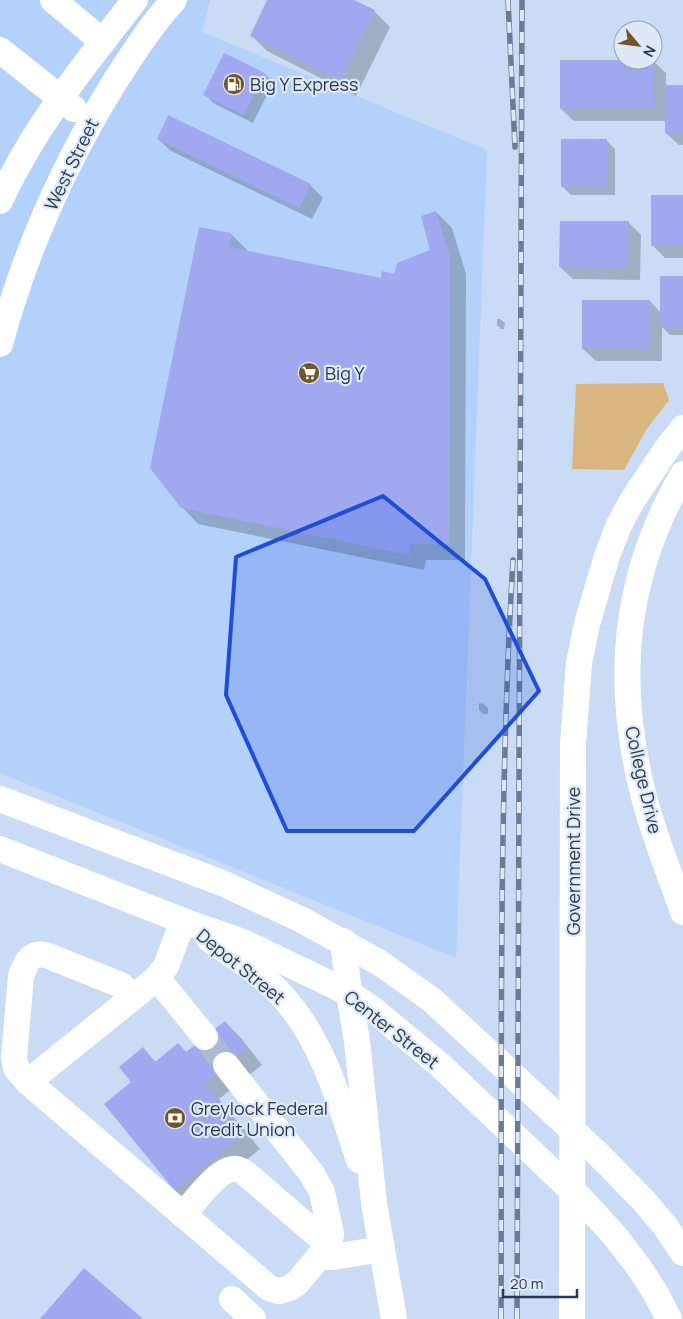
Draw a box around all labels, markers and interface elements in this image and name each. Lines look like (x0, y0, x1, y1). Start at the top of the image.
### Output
north arrow (613, 20, 663, 70)
text: N (639, 43, 661, 61)
fuel station icon: Big Y Express (222, 72, 246, 96)
place label: Big Y Express (250, 72, 359, 96)
street label: West Street (38, 114, 104, 214)
supermarket icon: Big Y (297, 361, 321, 385)
place label: Big Y (325, 361, 365, 385)
street label: College Drive (620, 724, 668, 836)
street label: Government Drive (561, 787, 585, 935)
street label: Depot Street (192, 923, 290, 1009)
street label: Center Street (340, 984, 444, 1074)
place label: Greylock Federal Credit Union (191, 1096, 328, 1141)
bank icon: Greylock Federal Credit Union (163, 1106, 187, 1130)
scale bar (503, 1266, 577, 1298)
text: 20 m (510, 1273, 543, 1294)

